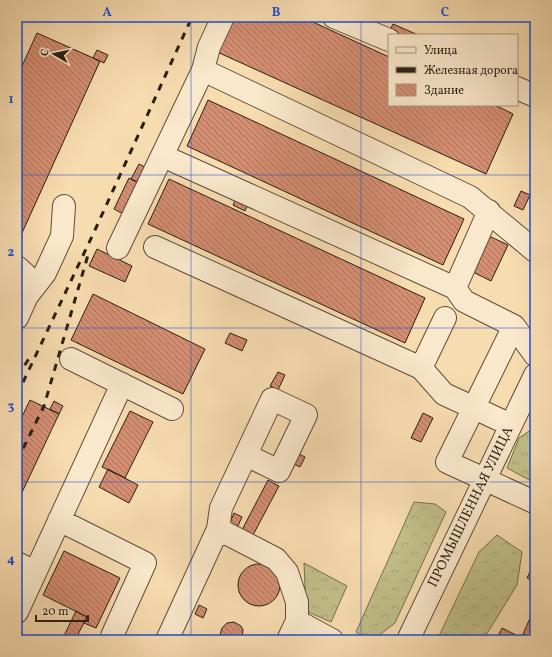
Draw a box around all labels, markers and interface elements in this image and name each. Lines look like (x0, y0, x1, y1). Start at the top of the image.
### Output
text: A (102, 4, 112, 22)
text: B (272, 4, 281, 22)
text: C (441, 4, 449, 22)
north arrow (34, 34, 74, 74)
legend (388, 34, 518, 106)
text: Улица (424, 43, 457, 59)
text: С (38, 48, 54, 57)
text: Железная дорога (424, 63, 518, 79)
text: Здание (424, 83, 464, 99)
text: 1 (8, 91, 14, 109)
text: 2 (8, 244, 15, 262)
text: 3 (8, 398, 15, 416)
street label: ПРОМЫШЛЕННАЯ УЛИЦА (424, 423, 518, 591)
text: 4 (7, 551, 15, 569)
scale bar (36, 597, 88, 623)
text: 20 m (42, 604, 69, 620)

